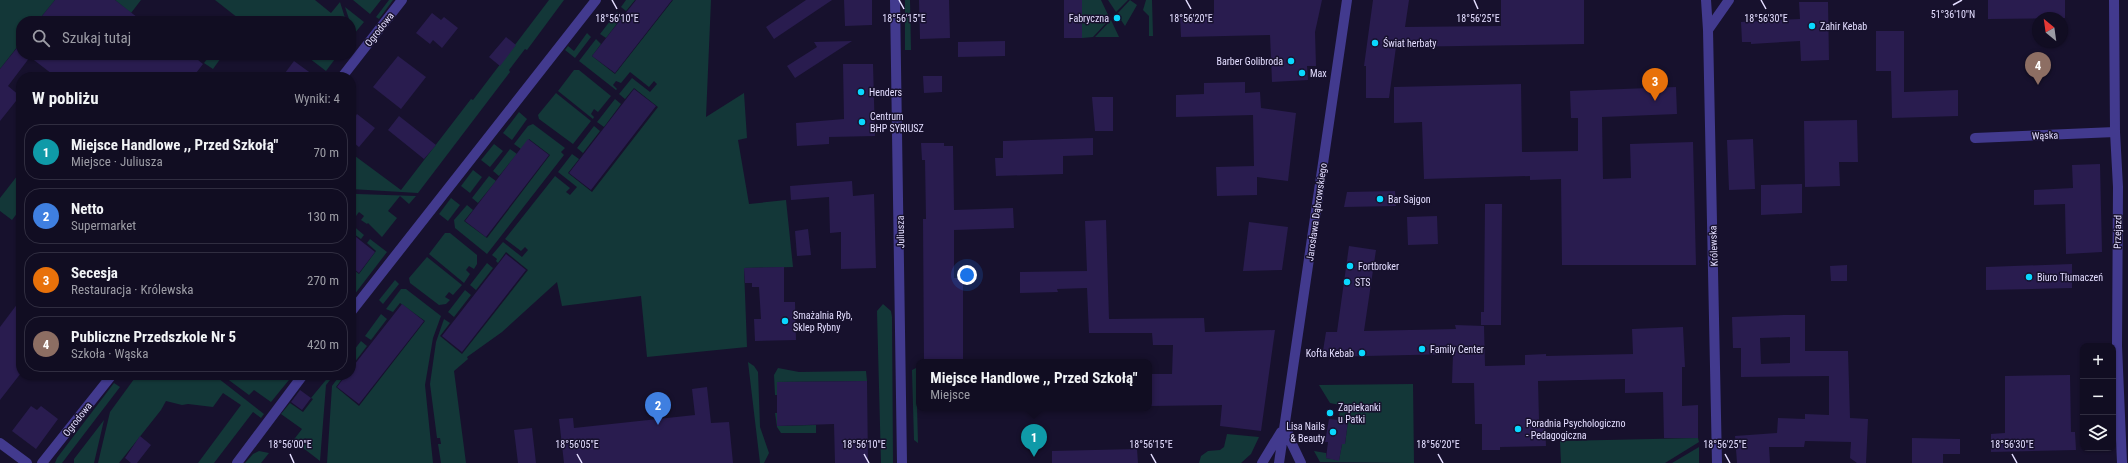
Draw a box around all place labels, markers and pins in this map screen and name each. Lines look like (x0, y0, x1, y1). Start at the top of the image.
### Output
place label: Fabryczna (1069, 13, 1109, 24)
marker: Fabryczna (1112, 13, 1122, 23)
marker: Zahir Kebab (1807, 21, 1817, 31)
place label: Zahir Kebab (1820, 21, 1867, 32)
place label: Świat herbaty (1383, 37, 1436, 49)
marker: Świat herbaty (1370, 38, 1380, 48)
pin: 4 (2025, 52, 2051, 85)
place label: Barber Golibroda (1217, 56, 1283, 67)
marker: Barber Golibroda (1286, 56, 1296, 66)
marker: Max (1297, 68, 1307, 78)
place label: Max (1310, 68, 1327, 79)
pin: 3 (1642, 68, 1668, 101)
marker: Henders (856, 87, 866, 97)
place label: Henders (869, 87, 902, 98)
place label: Centrum BHP SYRIUSZ (870, 111, 924, 134)
marker: Centrum BHP SYRIUSZ (857, 117, 867, 127)
marker: Bar Sajgon (1375, 194, 1385, 204)
place label: Bar Sajgon (1388, 194, 1431, 205)
marker: Fortbroker (1345, 261, 1355, 271)
place label: Fortbroker (1358, 261, 1399, 272)
marker: Biuro Tłumaczeń (2024, 272, 2034, 282)
place label: Biuro Tłumaczeń (2037, 272, 2103, 283)
marker: STS (1342, 277, 1352, 287)
place label: STS (1355, 277, 1371, 288)
place label: Smażalnia Ryb, Sklep Rybny (793, 310, 853, 333)
marker: Smażalnia Ryb, Sklep Rybny (780, 316, 790, 326)
marker: Family Center (1417, 344, 1427, 354)
place label: Family Center (1430, 344, 1484, 355)
place label: Kofta Kebab (1306, 348, 1354, 359)
marker: Kofta Kebab (1357, 348, 1367, 358)
pin: 2 (645, 392, 671, 425)
place label: Zapiekanki u Patki (1338, 402, 1381, 425)
marker: Zapiekanki u Patki (1325, 408, 1335, 418)
place label: Poradnia Psychologiczno - Pedagogiczna (1526, 418, 1625, 441)
place label: Lisa Nails & Beauty (1286, 421, 1325, 444)
pin: 1 (1021, 424, 1047, 457)
marker: Poradnia Psychologiczno - Pedagogiczna (1513, 424, 1523, 434)
marker: Lisa Nails & Beauty (1328, 427, 1338, 437)

